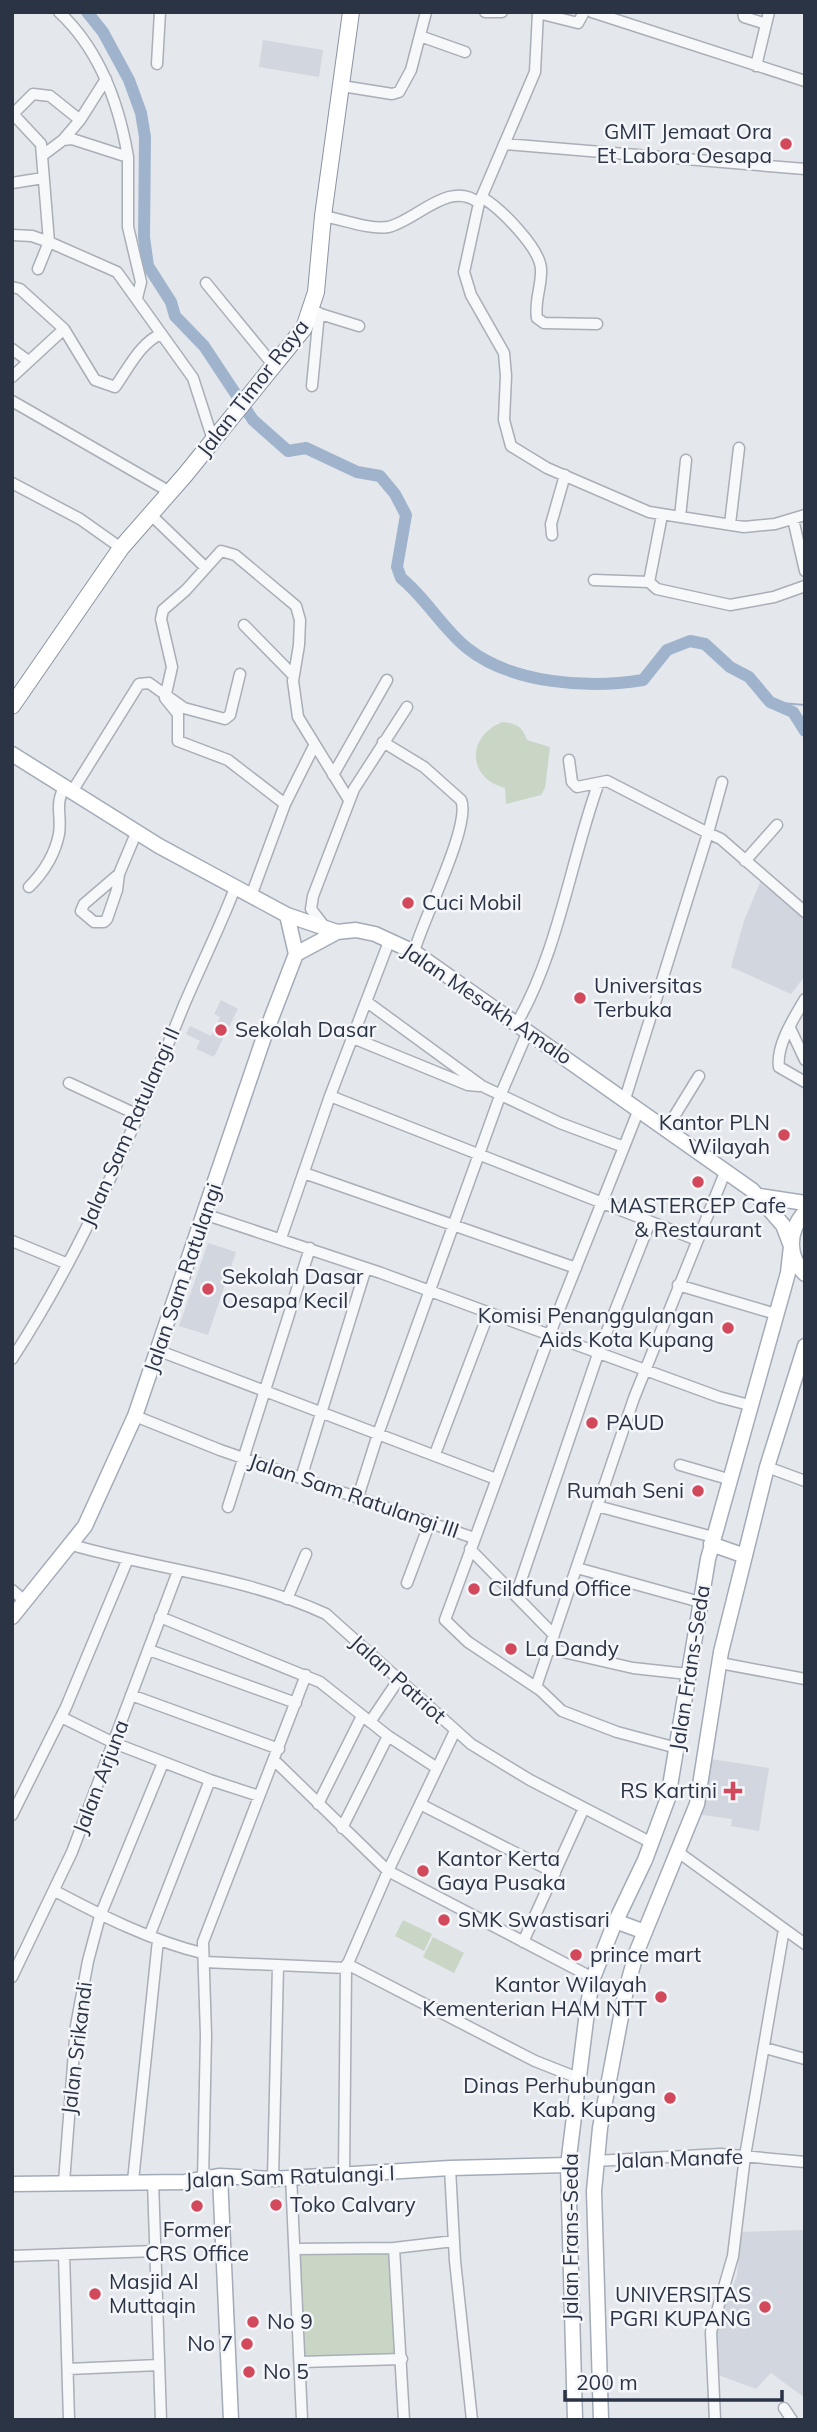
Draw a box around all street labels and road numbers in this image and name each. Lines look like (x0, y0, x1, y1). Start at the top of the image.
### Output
street label: Jalan Timor Raya (191, 314, 314, 461)
street label: Jalan Mesakh Amalo (398, 937, 577, 1070)
street label: Jalan Sam Ratulangi II (73, 1023, 185, 1230)
street label: Jalan Sam Ratulangi (137, 1180, 227, 1376)
street label: Jalan Sam Ratulangi III (246, 1447, 463, 1543)
street label: Jalan Frans-Seda (663, 1583, 715, 1753)
street label: Jalan Patriot (345, 1628, 452, 1728)
street label: Jalan Arjuna (66, 1716, 134, 1837)
street label: Jalan Srikandi (55, 1980, 97, 2116)
street label: Jalan Manafe (614, 2143, 744, 2173)
street label: Jalan Frans-Seda (557, 2153, 583, 2321)
street label: Jalan Sam Ratulangi I (185, 2159, 395, 2193)

